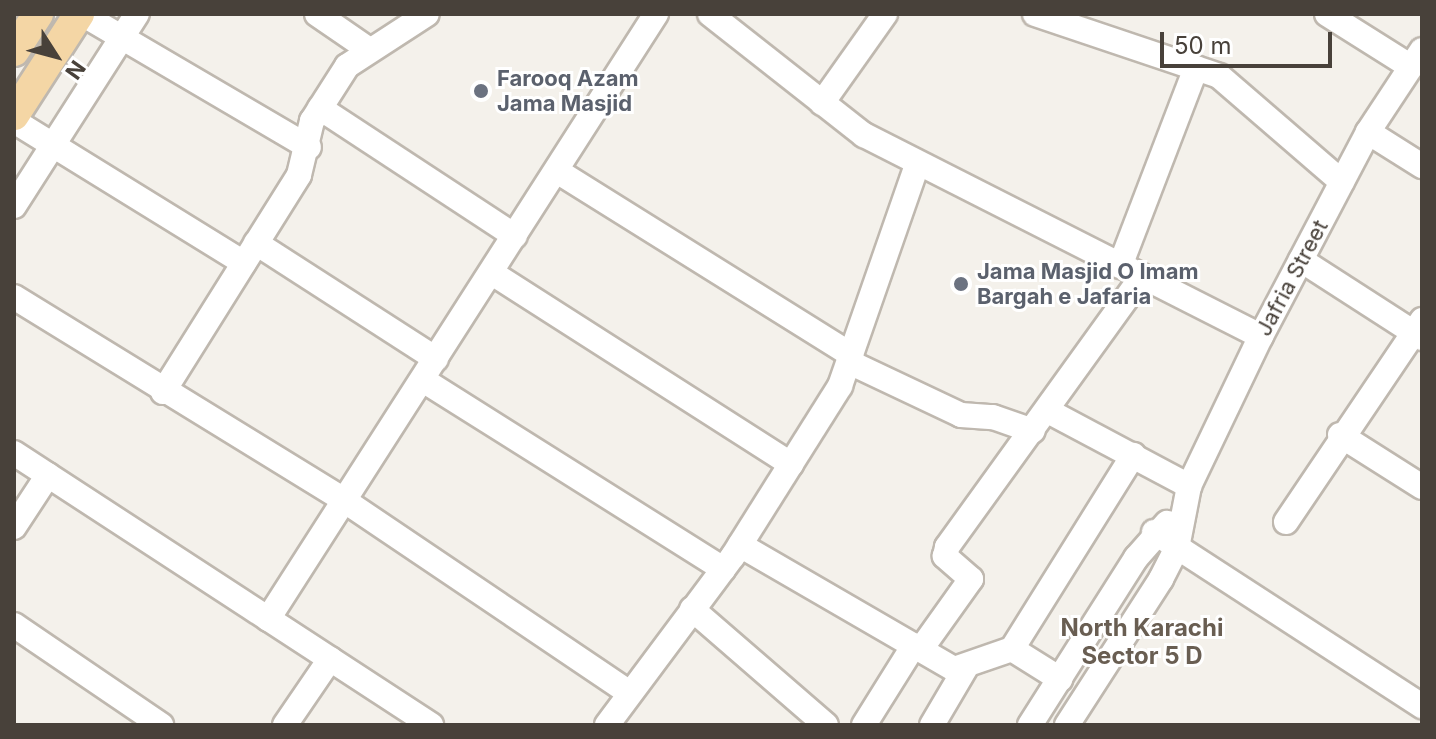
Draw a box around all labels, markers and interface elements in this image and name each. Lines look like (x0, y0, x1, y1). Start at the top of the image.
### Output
north arrow (16, 16, 96, 96)
scale bar (1164, 16, 1336, 66)
text: 50 m (1174, 31, 1232, 60)
text: N (60, 56, 91, 85)
place label: Farooq Azam Jama Masjid (497, 65, 639, 116)
marker: Farooq Azam Jama Masjid (472, 82, 490, 100)
street label: Jafria Street (1250, 215, 1334, 341)
place label: Jama Masjid O Imam Bargah e Jafaria (977, 258, 1199, 310)
marker: Jama Masjid O Imam Bargah e Jafaria (952, 275, 970, 293)
district label: North Karachi Sector 5 D (1061, 614, 1223, 670)

